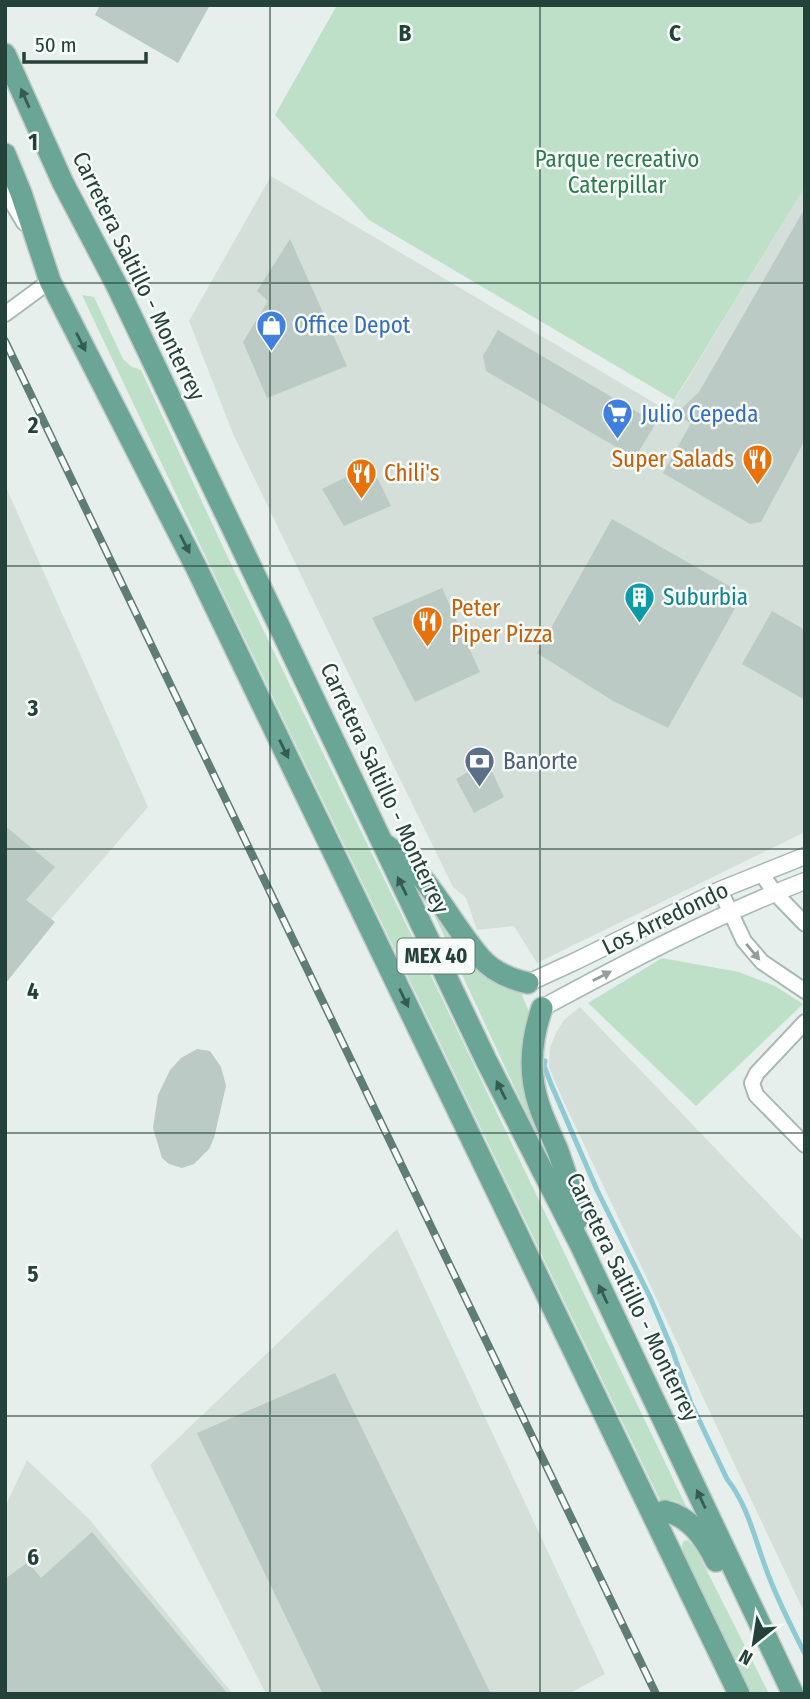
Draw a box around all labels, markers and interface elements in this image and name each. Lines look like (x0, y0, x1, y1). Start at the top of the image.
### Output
text: B (399, 19, 412, 47)
text: C (669, 19, 681, 47)
scale bar (24, 21, 147, 65)
text: 50 m (35, 32, 77, 58)
one-way arrow (19, 88, 31, 108)
text: 1 (28, 128, 38, 156)
park label: Parque recreativo Caterpillar (535, 145, 699, 199)
street label: Carretera Saltillo - Monterrey (67, 147, 212, 406)
shop icon: Office Depot (254, 308, 288, 352)
place label: Office Depot (294, 311, 411, 339)
one-way arrow (75, 332, 87, 352)
supermarket icon: Julio Cepeda (601, 397, 635, 441)
place label: Julio Cepeda (641, 400, 758, 428)
text: 2 (27, 411, 39, 439)
restaurant icon: Super Salads (740, 442, 774, 486)
place label: Super Salads (612, 445, 734, 473)
restaurant icon: Chili's (344, 456, 378, 500)
place label: Chili's (384, 459, 440, 487)
one-way arrow (179, 534, 191, 554)
building icon: Suburbia (623, 580, 657, 624)
place label: Suburbia (663, 583, 748, 611)
place label: Peter Piper Pizza (451, 594, 553, 648)
restaurant icon: Peter Piper Pizza (411, 604, 445, 648)
street label: Carretera Saltillo - Monterrey (315, 658, 456, 918)
text: 3 (27, 694, 39, 722)
one-way arrow (278, 739, 290, 759)
bank icon: Banorte (463, 744, 497, 788)
place label: Banorte (503, 747, 578, 775)
one-way arrow (397, 875, 408, 896)
street label: Los Arredondo (597, 875, 733, 961)
road number: MEX 40 (398, 939, 474, 974)
one-way arrow (745, 943, 760, 960)
one-way arrow (592, 971, 612, 982)
text: 4 (27, 977, 39, 1005)
one-way arrow (398, 988, 410, 1008)
one-way arrow (496, 1080, 507, 1100)
street label: Carretera Saltillo - Monterrey (561, 1168, 706, 1427)
text: 5 (27, 1260, 39, 1288)
one-way arrow (597, 1284, 609, 1304)
one-way arrow (695, 1489, 706, 1509)
text: 6 (27, 1543, 39, 1571)
north arrow (719, 1608, 789, 1678)
text: N (735, 1644, 756, 1670)

